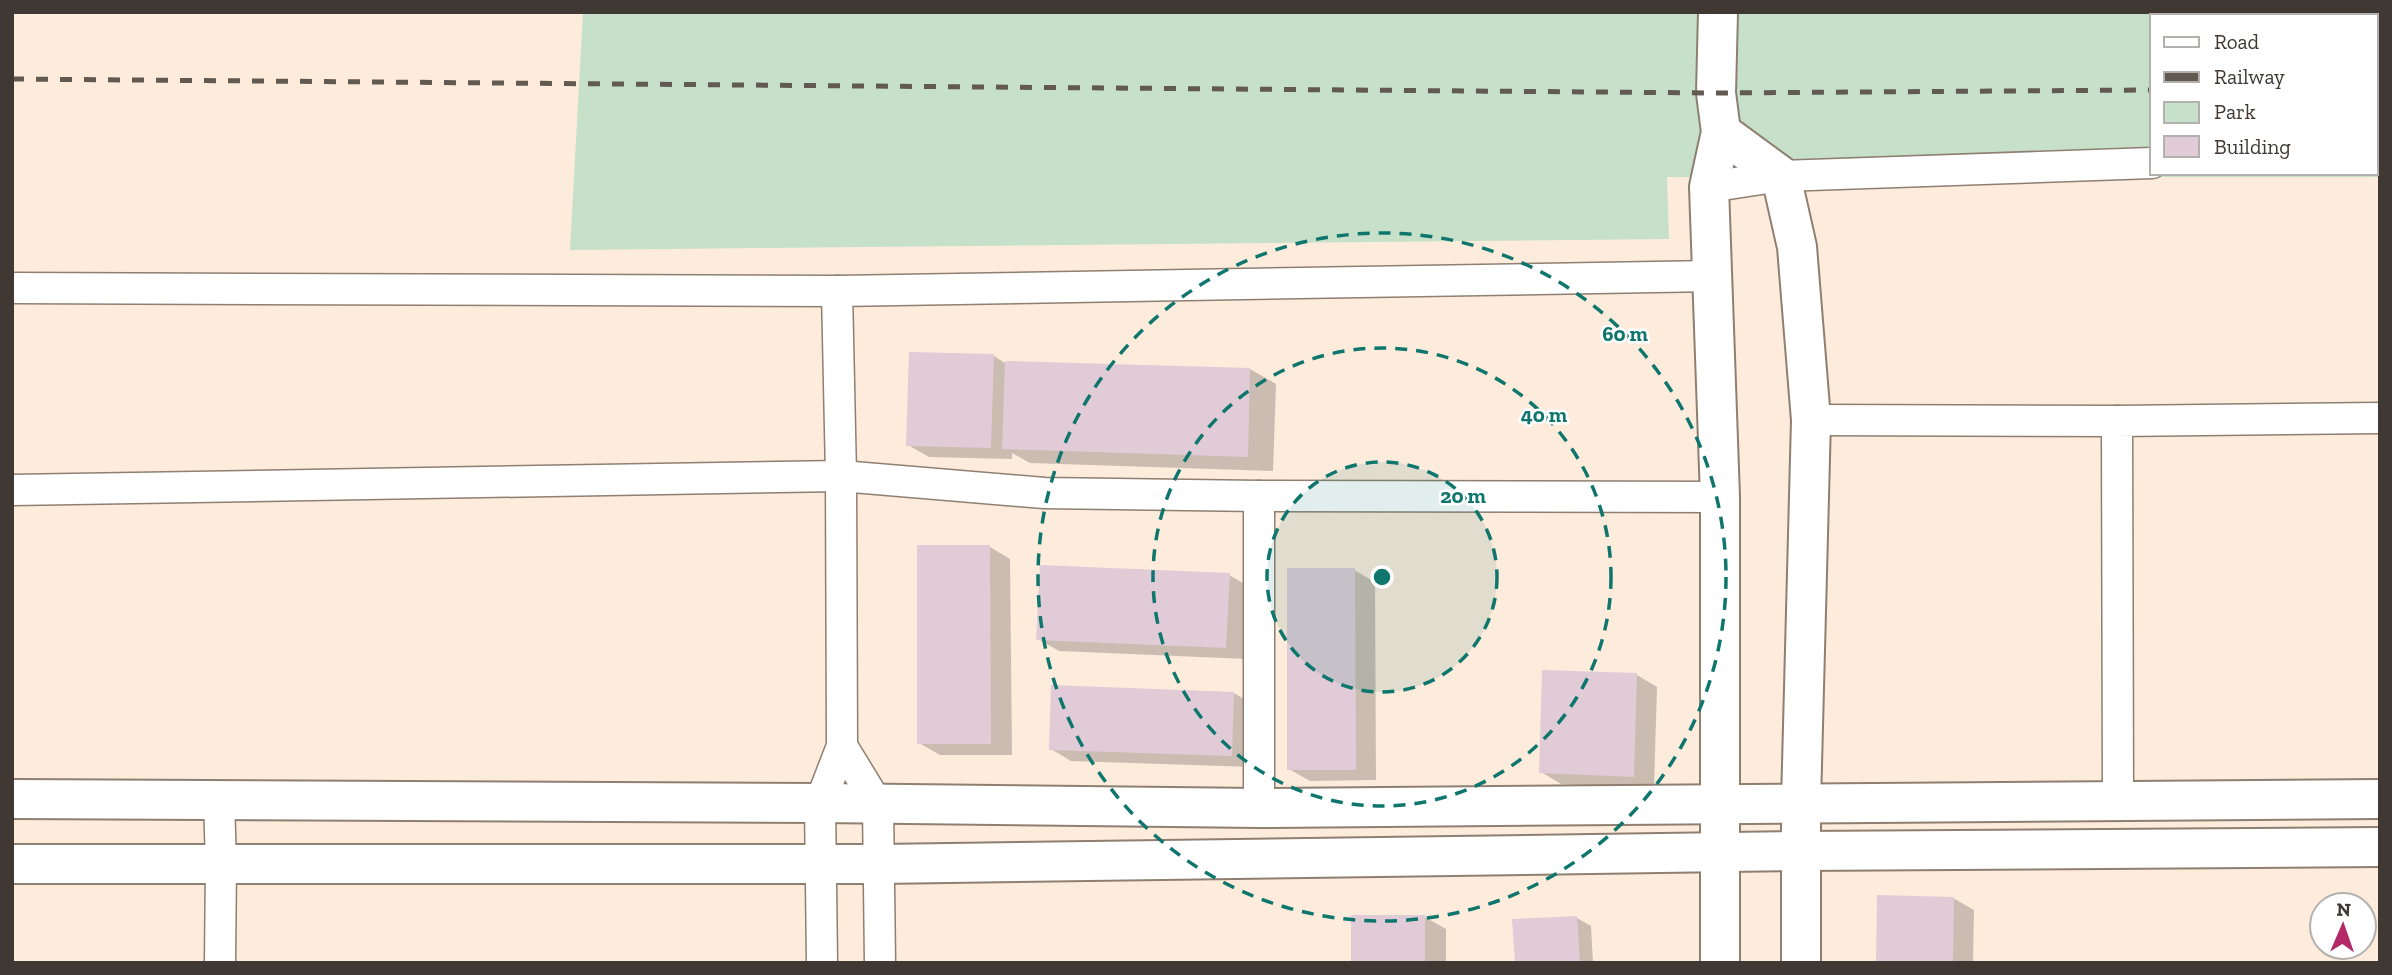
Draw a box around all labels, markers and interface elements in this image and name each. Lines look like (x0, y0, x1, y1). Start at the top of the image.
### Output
legend (2150, 14, 2378, 175)
text: Road (2214, 29, 2260, 54)
text: Railway (2214, 64, 2285, 89)
text: Park (2214, 99, 2256, 124)
text: Building (2214, 134, 2291, 159)
text: 60 m (1602, 321, 1648, 346)
text: 40 m (1521, 402, 1568, 427)
text: 20 m (1440, 483, 1486, 508)
centre of rings (1370, 565, 1394, 589)
north arrow (2308, 891, 2378, 961)
text: N (2336, 898, 2351, 921)

